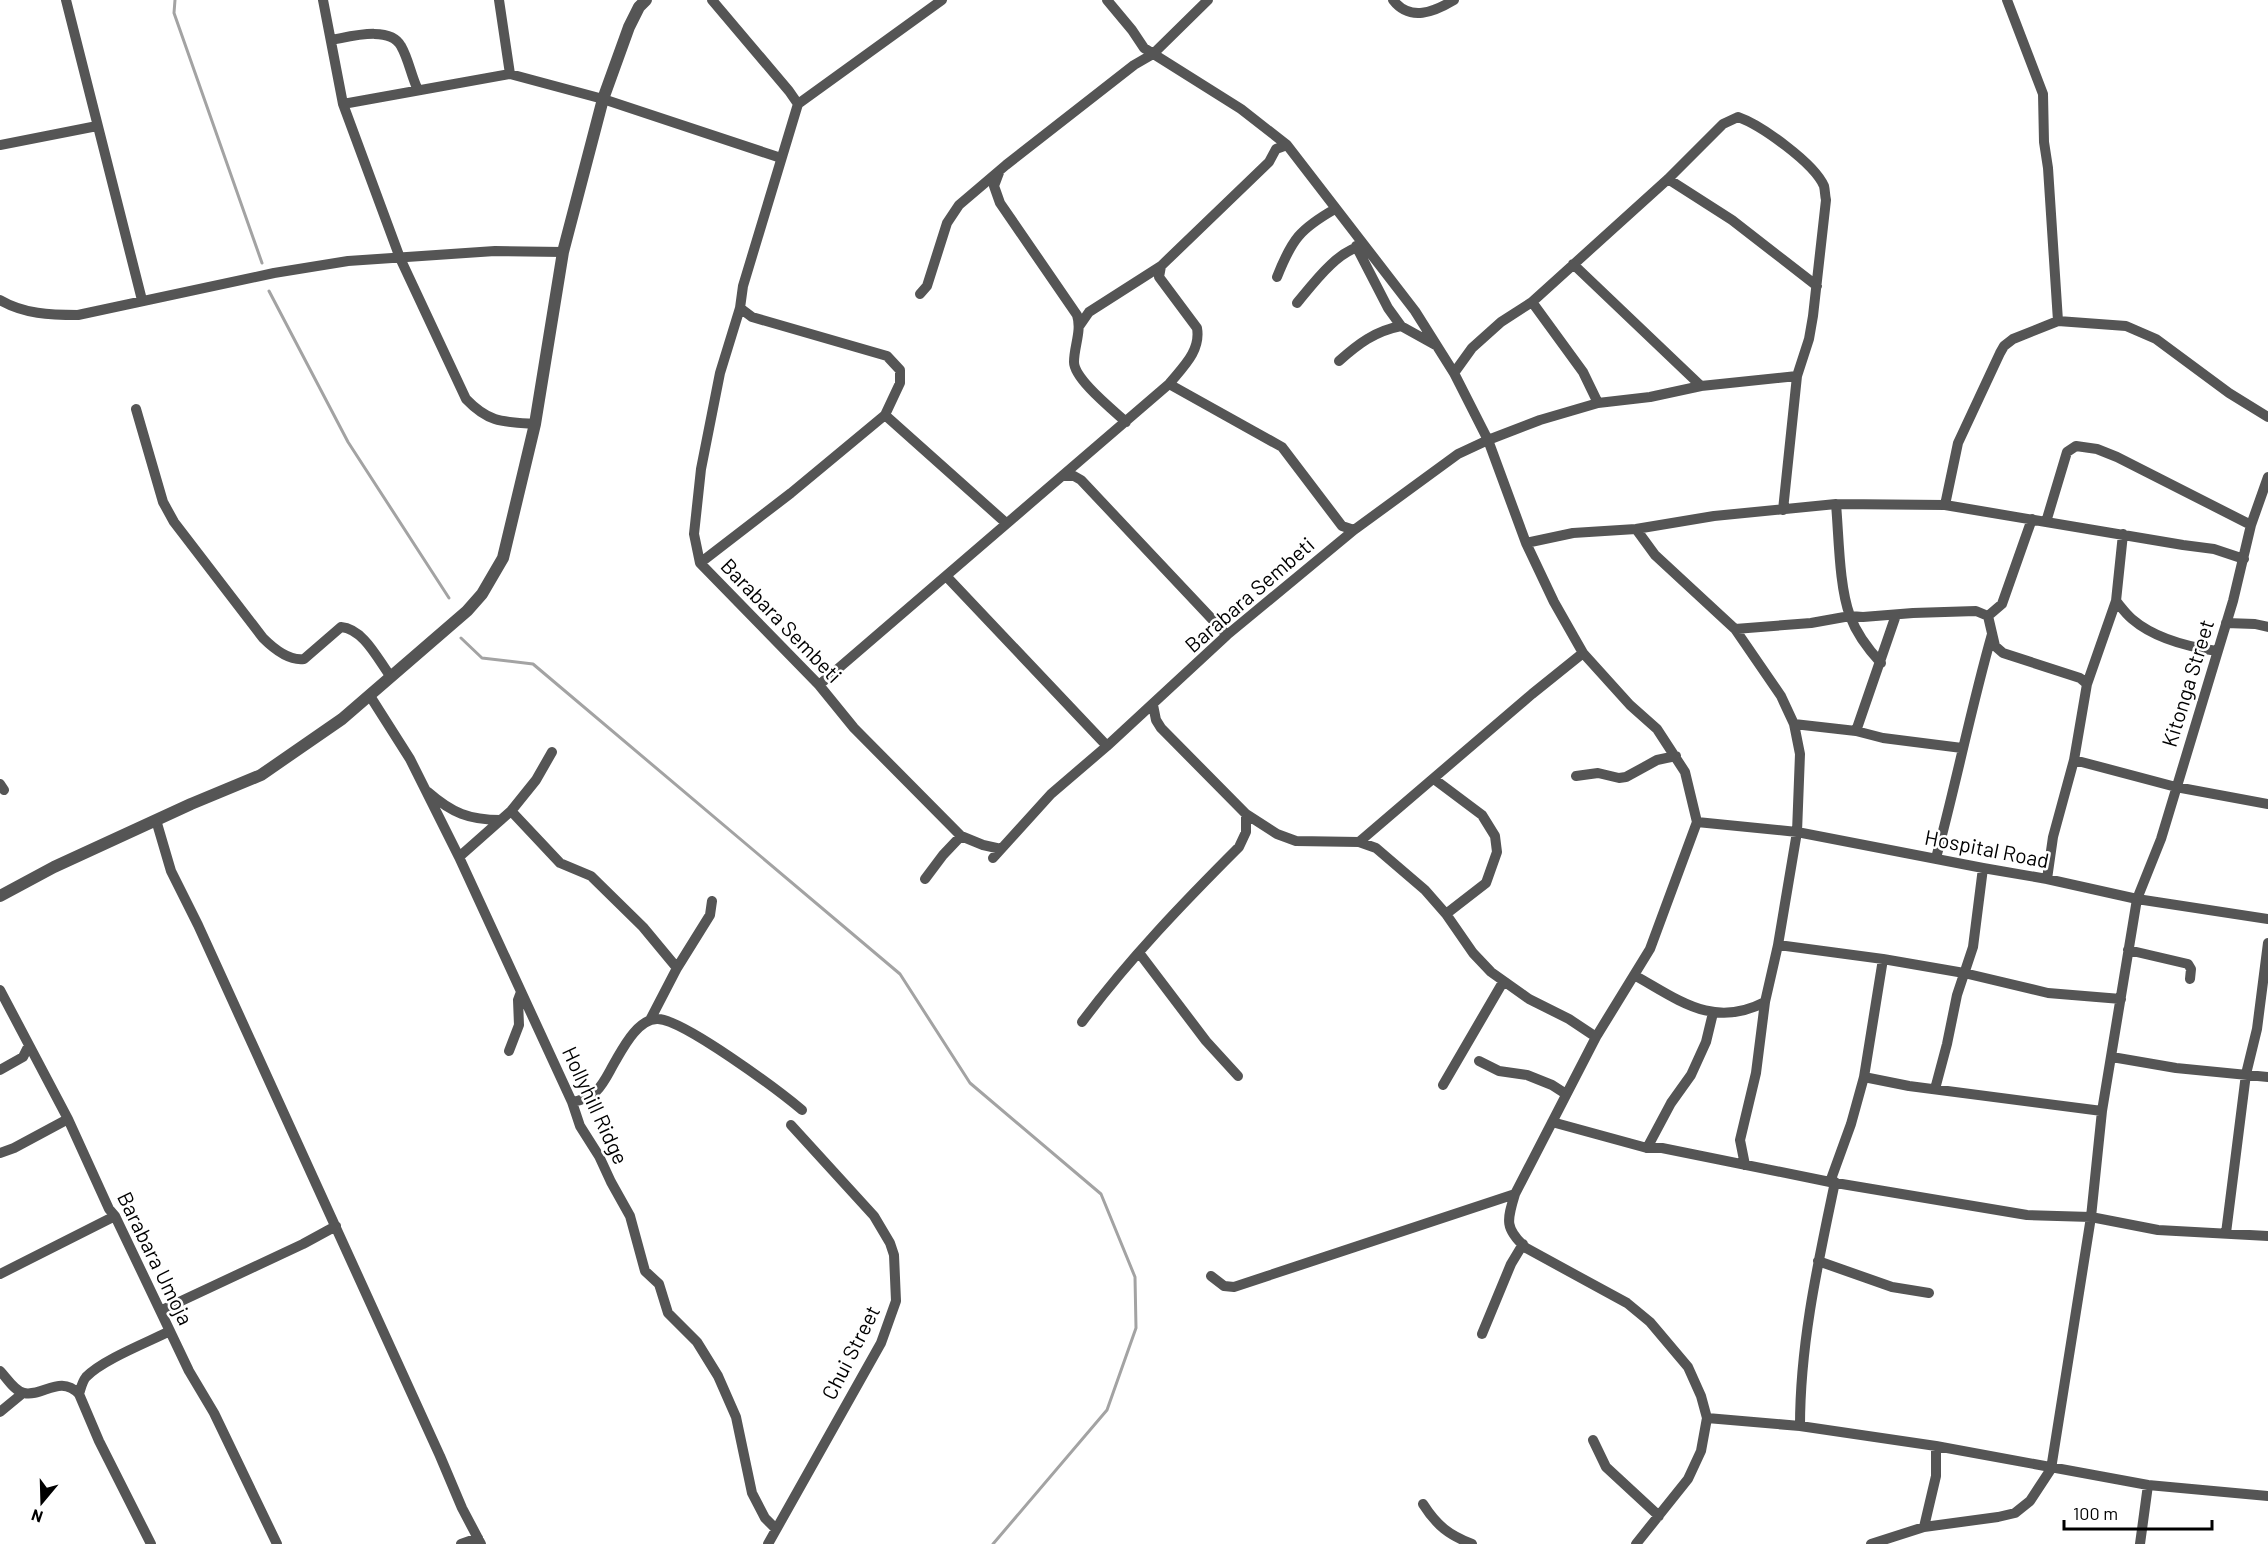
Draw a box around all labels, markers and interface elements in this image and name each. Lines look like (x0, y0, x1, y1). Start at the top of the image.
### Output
street label: Barabara Sembeti (1179, 531, 1319, 657)
street label: Barabara Sembeti (716, 553, 848, 687)
street label: Kitonga Street (2156, 616, 2218, 750)
street label: Hospital Road (1923, 824, 2051, 872)
street label: Hollyhill Ridge (558, 1042, 634, 1168)
street label: Barabara Umoja (113, 1187, 199, 1329)
street label: Chui Street (816, 1301, 884, 1403)
north arrow (12, 1472, 72, 1532)
scale bar (2064, 1493, 2212, 1531)
text: 100 m (2073, 1502, 2118, 1524)
text: N (29, 1506, 45, 1527)

